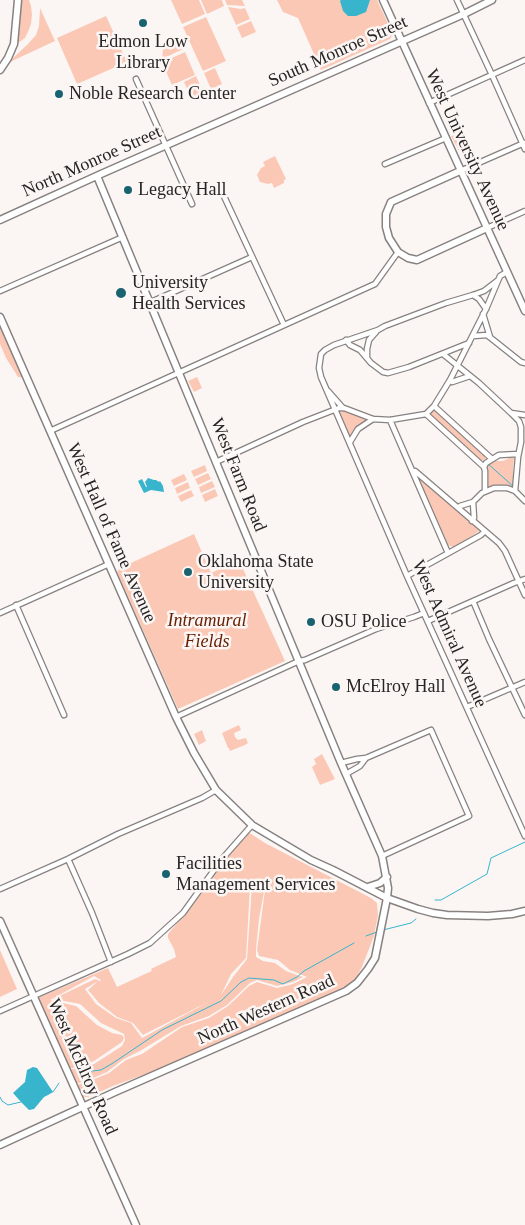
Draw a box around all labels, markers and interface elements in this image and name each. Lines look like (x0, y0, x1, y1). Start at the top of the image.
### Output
street label: South Monroe Street (265, 12, 411, 92)
marker: Edmon Low Library (137, 17, 149, 29)
place label: Edmon Low Library (98, 31, 188, 74)
street label: West University Avenue (420, 66, 514, 234)
place label: Noble Research Center (69, 83, 236, 105)
marker: Noble Research Center (53, 88, 65, 100)
street label: North Monroe Street (19, 122, 165, 202)
place label: Legacy Hall (138, 179, 226, 201)
marker: Legacy Hall (122, 184, 134, 196)
place label: University Health Services (132, 272, 245, 314)
marker: University Health Services (114, 286, 128, 300)
street label: West Farm Road (205, 415, 271, 535)
street label: West Hall of Fame Avenue (62, 440, 160, 626)
place label: Oklahoma State University (198, 551, 313, 594)
street label: West Admiral Avenue (407, 557, 491, 711)
marker: Oklahoma State University (182, 566, 194, 578)
park label: Intramural Fields (167, 610, 247, 652)
place label: OSU Police (321, 611, 407, 633)
marker: OSU Police (305, 616, 317, 628)
place label: McElroy Hall (346, 676, 445, 698)
marker: McElroy Hall (330, 681, 342, 693)
place label: Facilities Management Services (176, 853, 335, 896)
marker: Facilities Management Services (160, 868, 172, 880)
street label: North Western Road (194, 970, 338, 1050)
street label: West McElroy Road (42, 996, 122, 1138)

